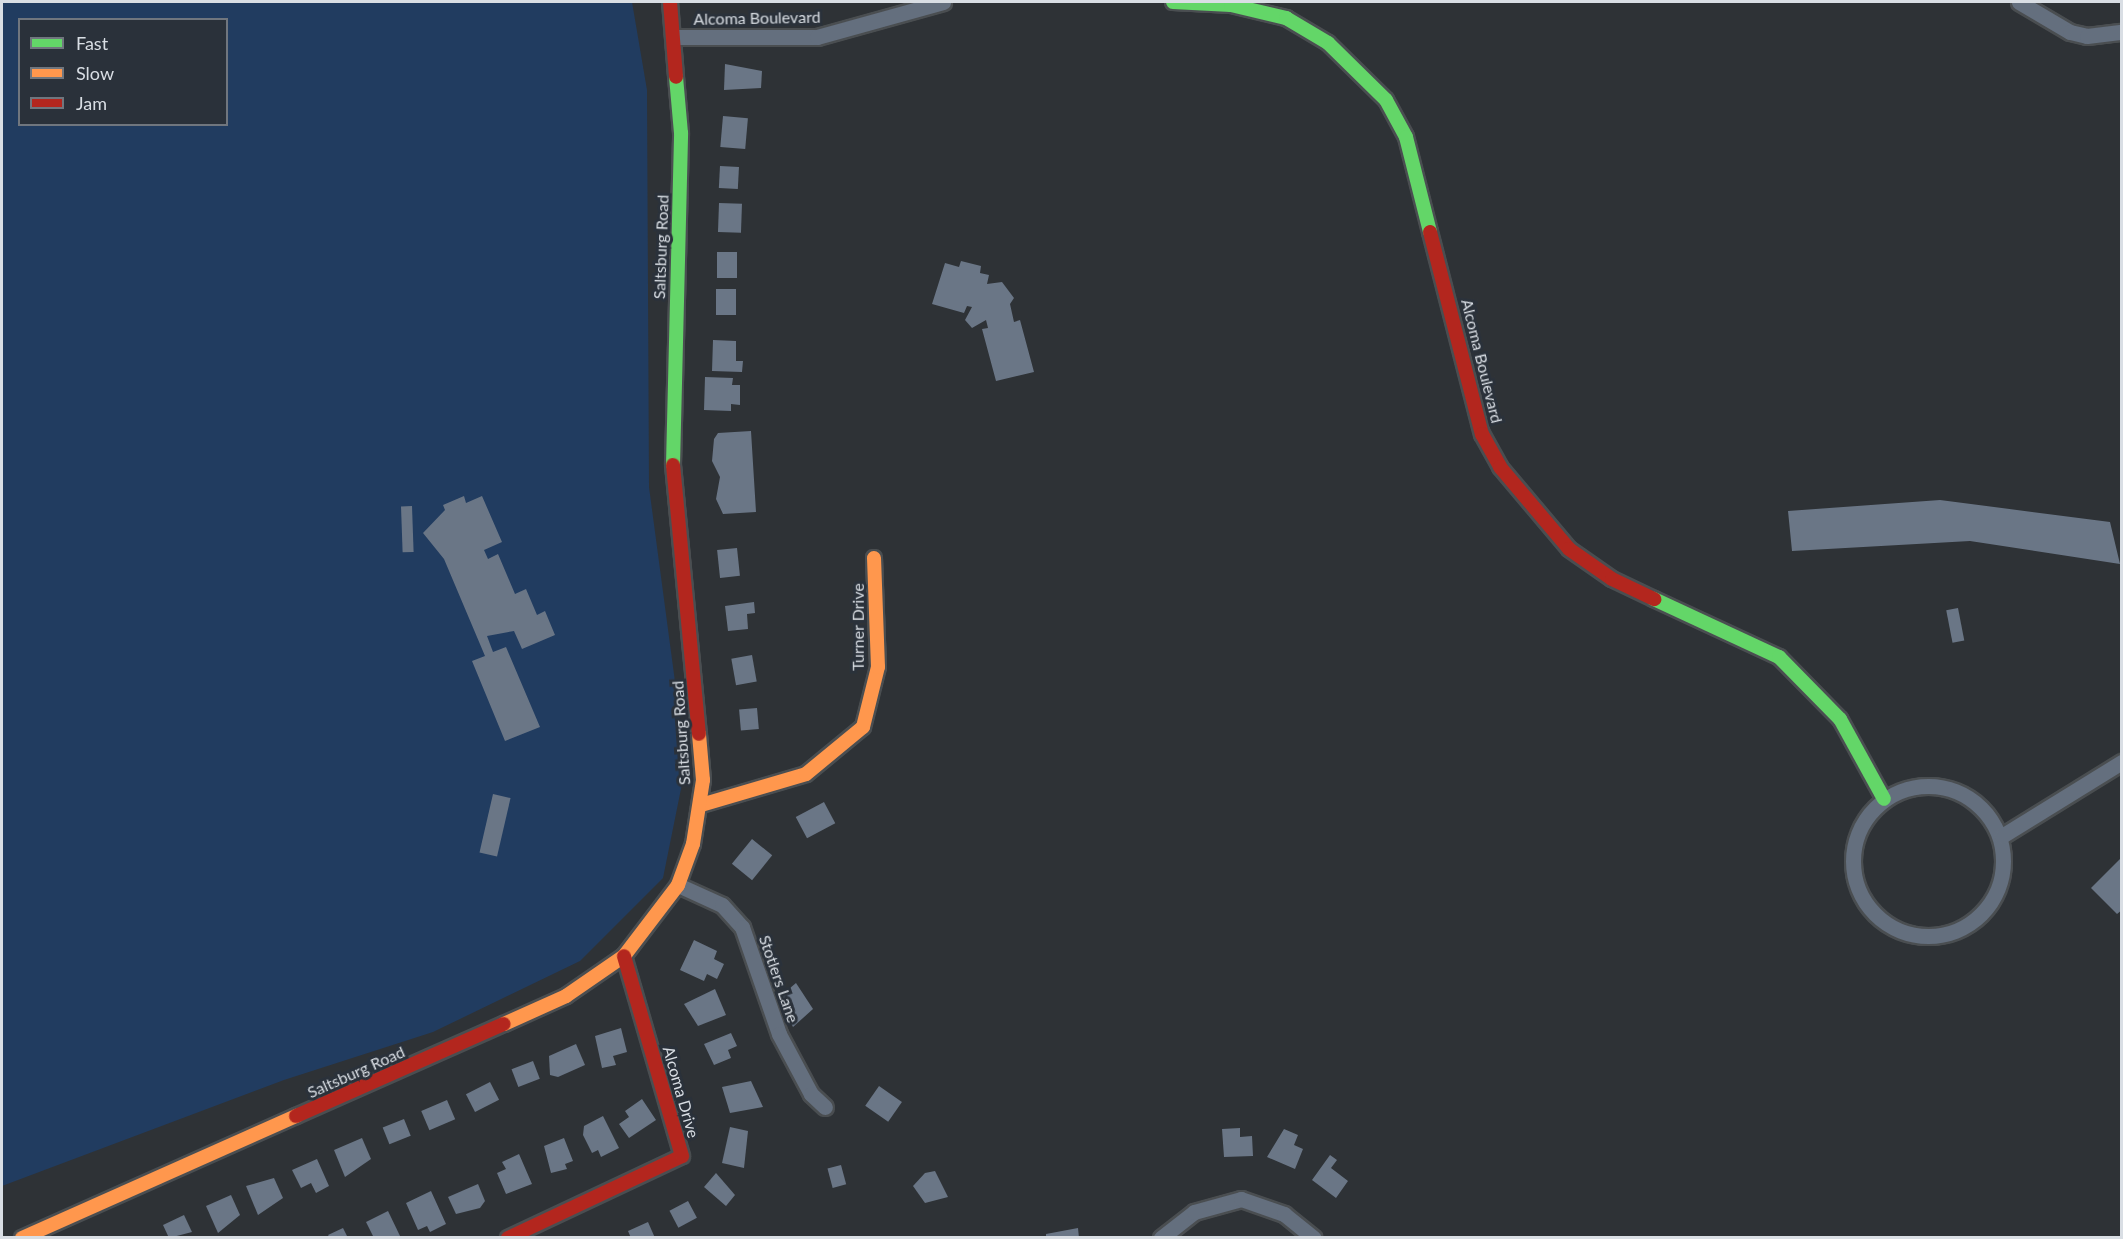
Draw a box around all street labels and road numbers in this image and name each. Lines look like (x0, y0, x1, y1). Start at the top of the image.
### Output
street label: Alcoma Boulevard (693, 7, 821, 29)
street label: Saltsburg Road (650, 195, 672, 299)
street label: Alcoma Boulevard (1457, 297, 1507, 425)
street label: Turner Drive (848, 583, 868, 671)
street label: Saltsburg Road (668, 680, 694, 786)
street label: Stotlers Lane (755, 933, 803, 1025)
street label: Saltsburg Road (304, 1042, 408, 1102)
street label: Alcoma Drive (659, 1044, 703, 1140)

